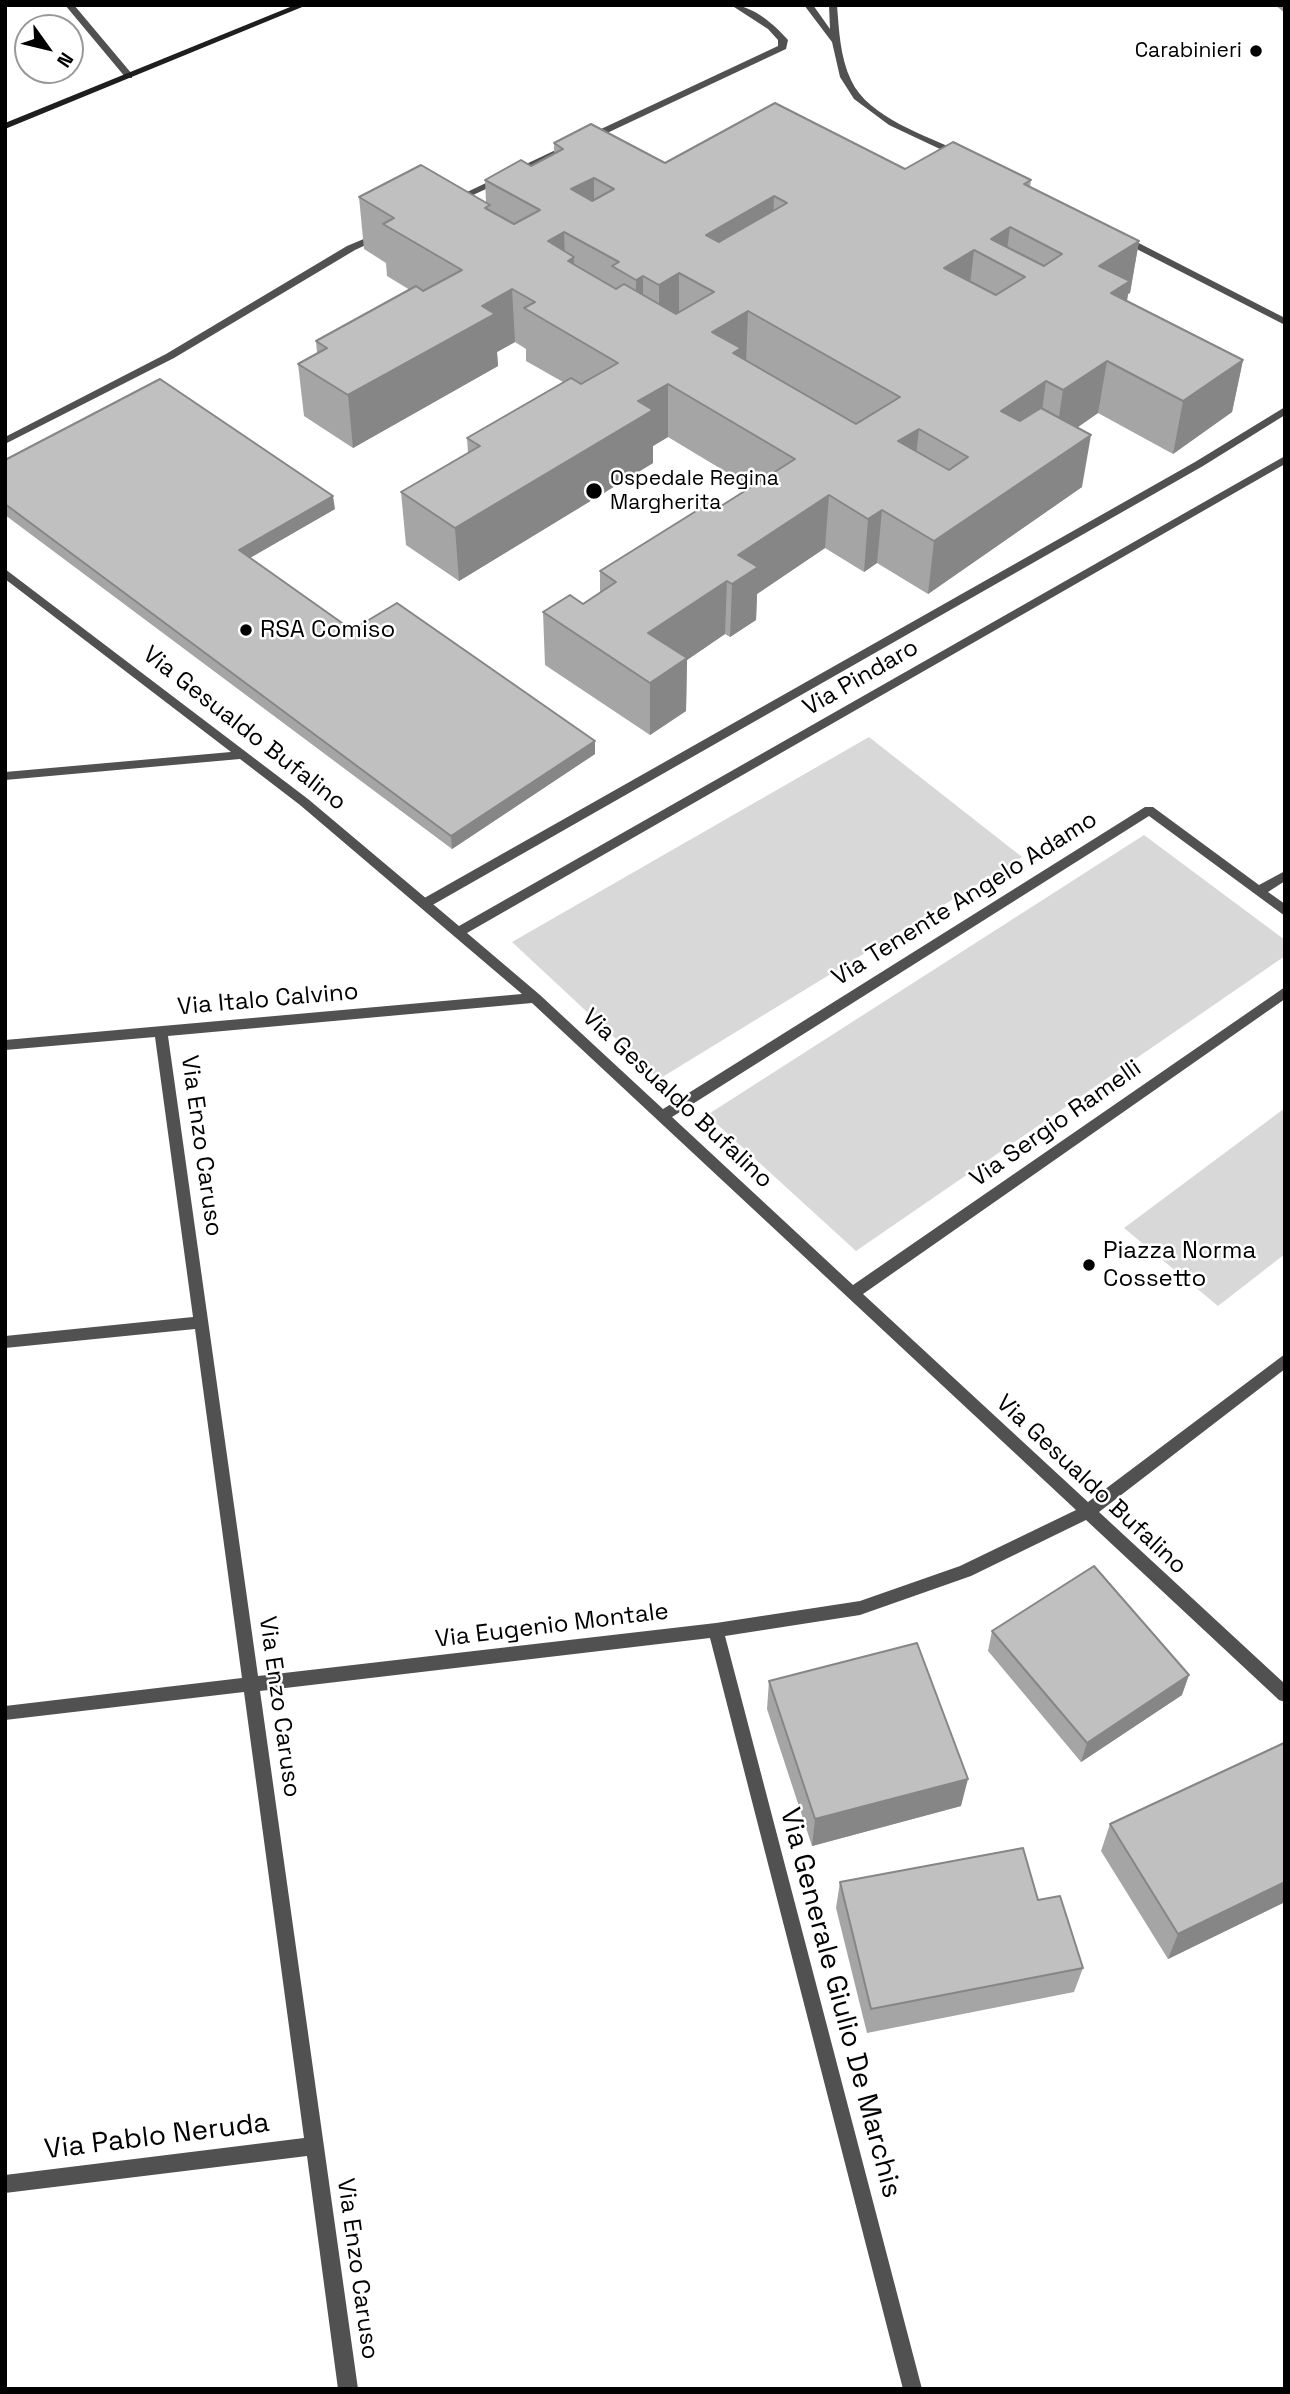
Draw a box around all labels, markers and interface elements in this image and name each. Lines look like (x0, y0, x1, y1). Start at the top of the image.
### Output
north arrow (14, 14, 84, 84)
place label: Carabinieri (1135, 38, 1242, 64)
marker: Carabinieri (1248, 43, 1264, 59)
text: N (51, 48, 79, 72)
place label: Ospedale Regina Margherita (610, 466, 779, 516)
marker: Ospedale Regina Margherita (584, 481, 604, 501)
place label: RSA Comiso (260, 616, 395, 644)
marker: RSA Comiso (238, 622, 254, 638)
street label: Via Pindaro (798, 633, 924, 723)
street label: Via Gesualdo Bufalino (137, 641, 351, 817)
street label: Via Tenente Angelo Adamo (827, 805, 1103, 993)
street label: Via Italo Calvino (176, 978, 360, 1022)
street label: Via Gesualdo Bufalino (576, 1003, 778, 1195)
street label: Via Enzo Caruso (174, 1054, 228, 1238)
street label: Via Sergio Ramelli (965, 1054, 1147, 1194)
place label: Piazza Norma Cossetto (1103, 1237, 1256, 1293)
marker: Piazza Norma Cossetto (1081, 1257, 1097, 1273)
street label: Via Gesualdo Bufalino (990, 1389, 1192, 1581)
street label: Via Eugenio Montale (434, 1597, 670, 1655)
street label: Via Enzo Caruso (252, 1615, 306, 1799)
street label: Via Generale Giulio De Marchis (772, 1804, 908, 2202)
street label: Via Pablo Neruda (43, 2107, 271, 2167)
street label: Via Enzo Caruso (330, 2177, 384, 2361)

